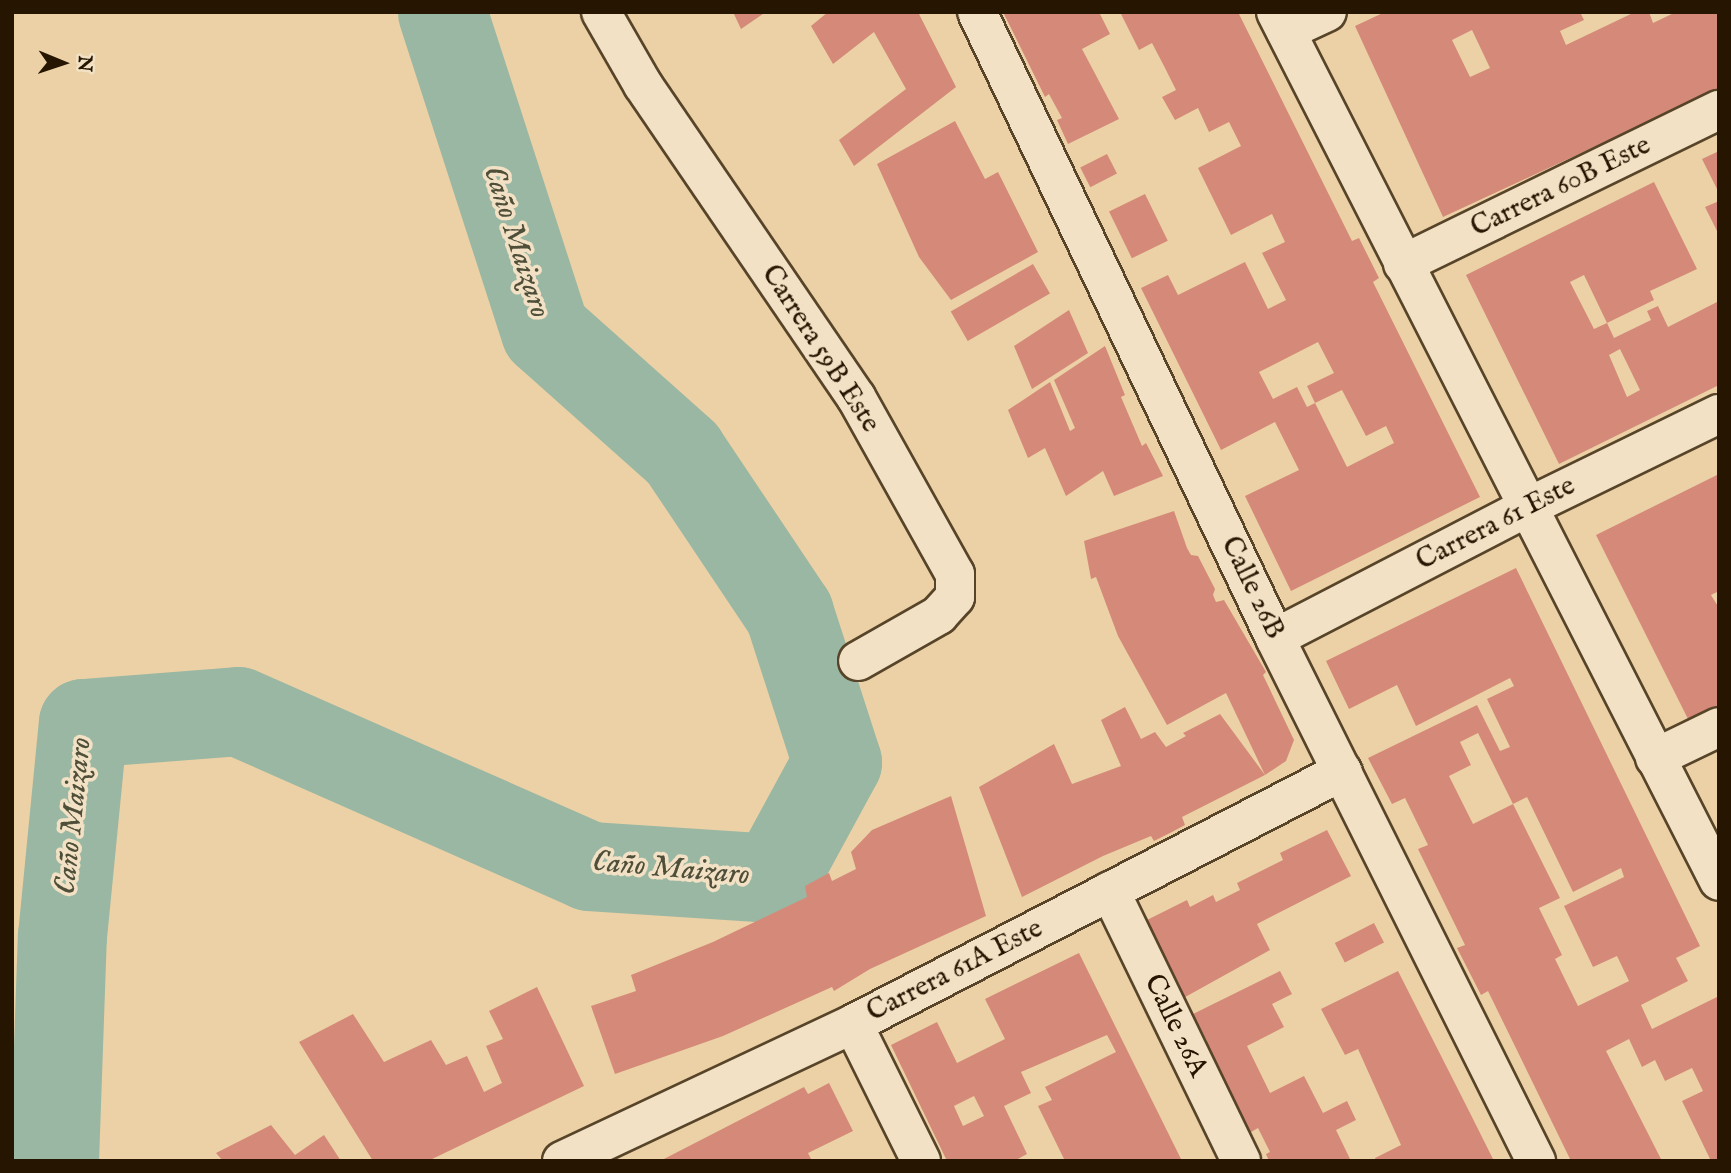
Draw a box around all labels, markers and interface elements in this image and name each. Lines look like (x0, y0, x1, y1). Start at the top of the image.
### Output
north arrow (28, 28, 98, 98)
text: N (72, 55, 96, 72)
street label: Carrera 60B Este (1466, 129, 1656, 245)
water label: Caño Maizaro (475, 162, 557, 322)
street label: Carrera 59B Este (753, 259, 887, 439)
street label: Carrera 61 Este (1411, 470, 1581, 578)
street label: Calle 26B (1213, 531, 1291, 645)
water label: Caño Maizaro (48, 736, 100, 896)
water label: Caño Maizaro (591, 844, 751, 894)
street label: Carrera 61A Este (861, 912, 1049, 1030)
street label: Calle 26A (1136, 969, 1214, 1083)

